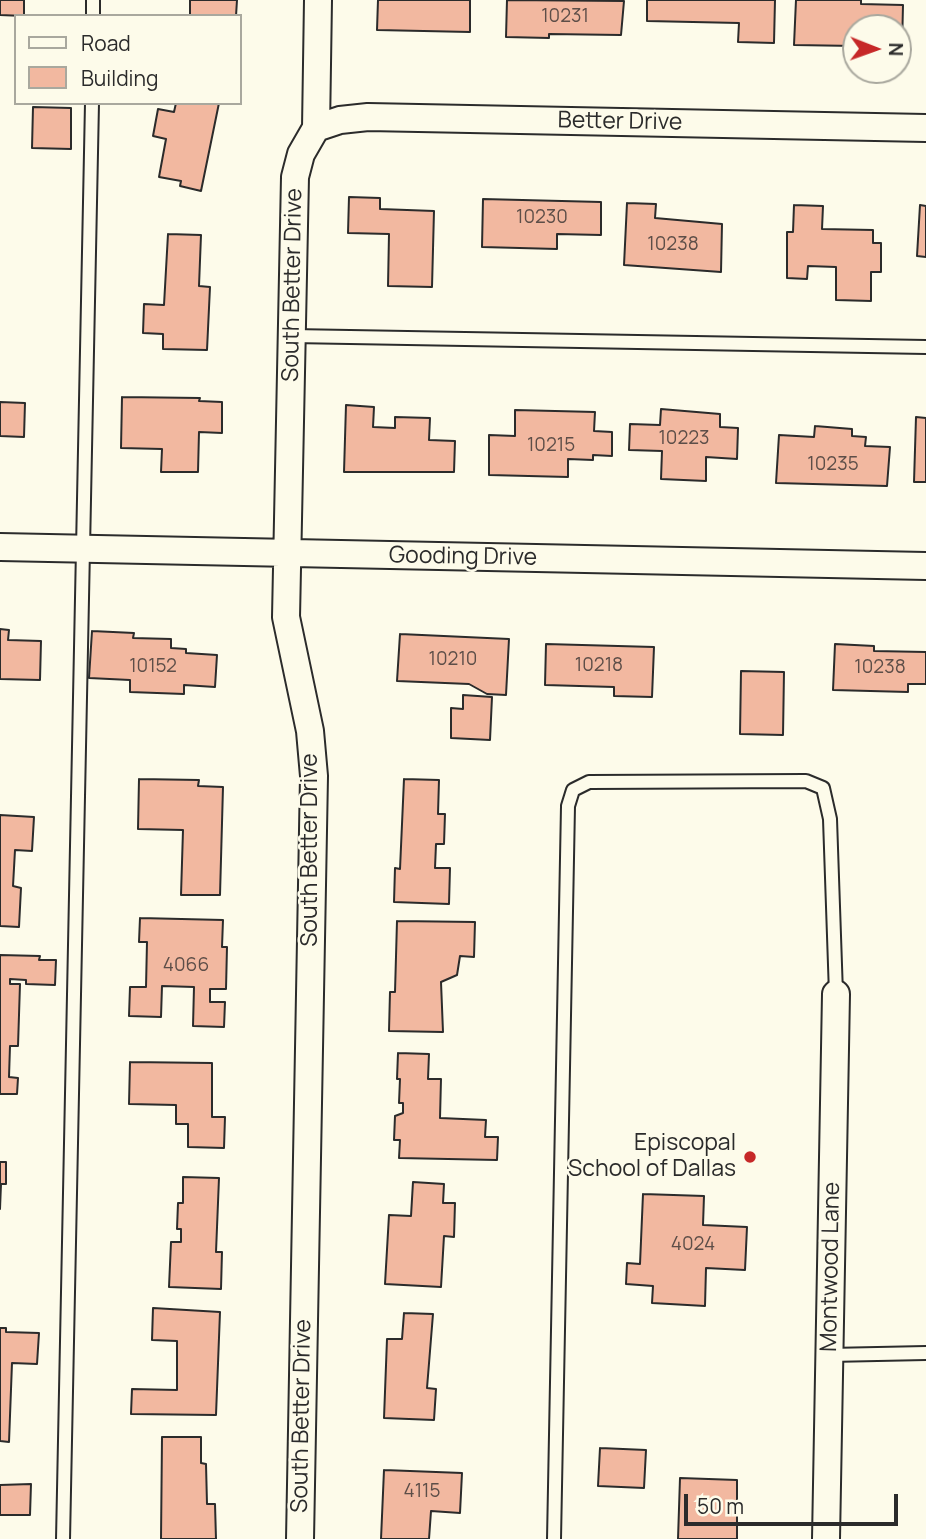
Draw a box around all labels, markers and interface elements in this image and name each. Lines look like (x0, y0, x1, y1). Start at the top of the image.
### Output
house number: 10231 (541, 6, 589, 28)
legend (14, 14, 242, 105)
north arrow (842, 14, 912, 84)
text: Road (81, 29, 131, 57)
text: N (883, 42, 909, 56)
text: Building (81, 64, 158, 92)
street label: Better Drive (557, 107, 683, 137)
street label: South Better Drive (278, 188, 308, 382)
house number: 10230 (516, 207, 568, 229)
house number: 10238 (647, 234, 699, 256)
house number: 10223 (658, 428, 710, 450)
house number: 10215 (527, 435, 575, 457)
house number: 10235 (807, 454, 859, 476)
street label: Gooding Drive (389, 542, 537, 572)
house number: 10210 (429, 649, 477, 671)
house number: 10218 (575, 655, 623, 677)
house number: 10152 (129, 656, 177, 678)
house number: 10238 (854, 657, 906, 679)
street label: South Better Drive (297, 753, 325, 947)
house number: 4066 (163, 955, 209, 977)
place label: Episcopal School of Dallas (568, 1130, 736, 1184)
marker: Episcopal School of Dallas (742, 1149, 758, 1165)
street label: Montwood Lane (816, 1182, 846, 1352)
house number: 4024 (671, 1234, 715, 1256)
street label: South Better Drive (287, 1319, 317, 1513)
scale bar (688, 1480, 902, 1524)
house number: 4115 (404, 1481, 440, 1503)
text: 50 m (697, 1492, 744, 1520)

